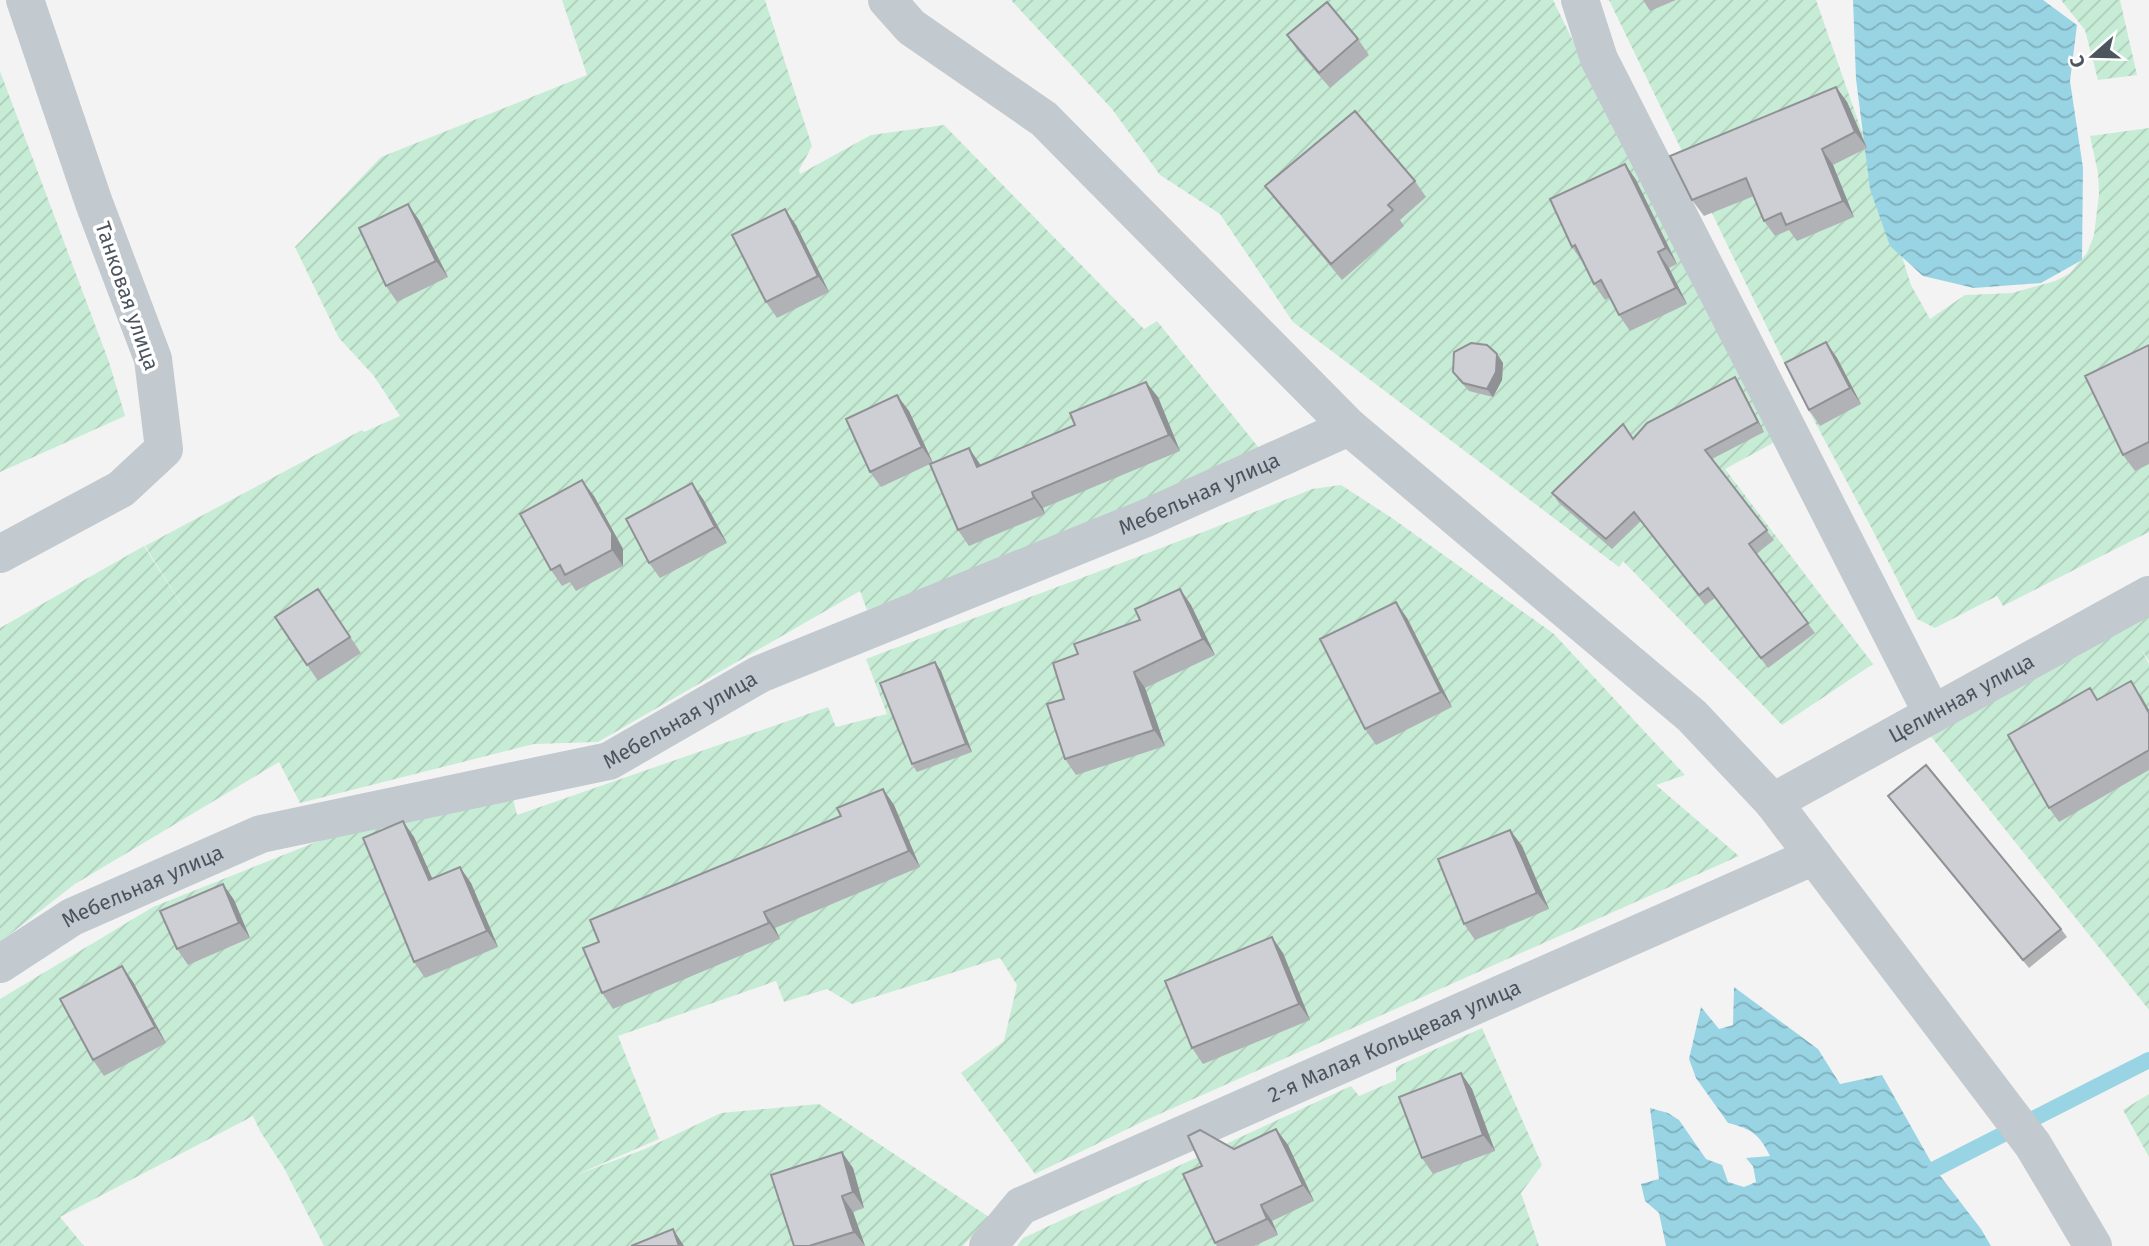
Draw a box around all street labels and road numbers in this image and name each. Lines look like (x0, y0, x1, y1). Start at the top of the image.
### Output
street label: Танковая улица (89, 218, 165, 374)
street label: Мебельная улица (1115, 447, 1284, 541)
street label: Целинная улица (1884, 648, 2039, 749)
street label: Мебельная улица (598, 665, 762, 775)
street label: Мебельная улица (57, 839, 227, 933)
street label: 2-я Малая Кольцевая улица (1264, 974, 1525, 1108)

